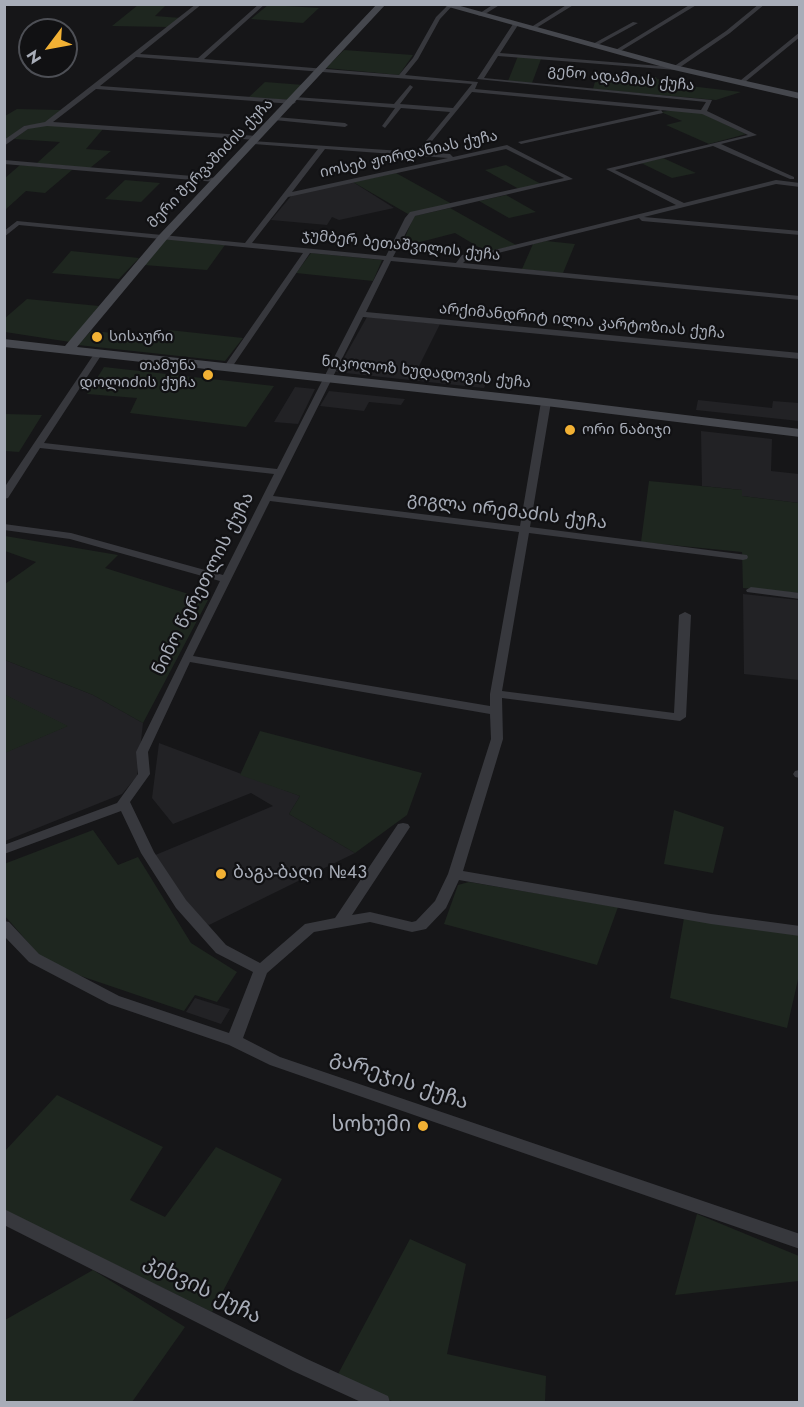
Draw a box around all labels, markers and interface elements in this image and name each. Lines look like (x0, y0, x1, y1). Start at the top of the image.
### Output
north arrow (18, 18, 78, 78)
text: N (21, 45, 47, 68)
street label: გენო ადამიას ქუჩა (547, 62, 695, 96)
street label: მერი შერვაშიძის ქუჩა (144, 96, 278, 232)
street label: იოსებ ჟორდანიას ქუჩა (318, 127, 500, 183)
street label: ჯუმბერ ბეთაშვილის ქუჩა (301, 227, 501, 265)
street label: არქიმანდრიტ ილია კარტოზიას ქუჩა (438, 301, 726, 343)
place label: სისაური (109, 328, 173, 346)
marker: სისაური (90, 330, 104, 344)
street label: ნიკოლოზ ხუდადოვის ქუჩა (320, 353, 532, 393)
place label: თამუნა დოლიძის ქუჩა (79, 357, 196, 392)
marker: თამუნა დოლიძის ქუჩა (201, 368, 215, 382)
place label: ორი ნაბიჯი (582, 421, 671, 439)
marker: ორი ნაბიჯი (563, 423, 577, 437)
street label: ნინო წერეთლის ქუჩა (149, 489, 259, 679)
street label: გიგლა ირემაძის ქუჩა (406, 489, 608, 535)
place label: ბაგა-ბაღი №43 (233, 863, 367, 885)
marker: ბაგა-ბაღი №43 (214, 867, 228, 881)
street label: გარეჯის ქუჩა (327, 1046, 471, 1116)
place label: სოხუმი (331, 1113, 411, 1139)
marker: სოხუმი (416, 1119, 430, 1133)
street label: კეხვის ქუჩა (139, 1250, 265, 1330)

